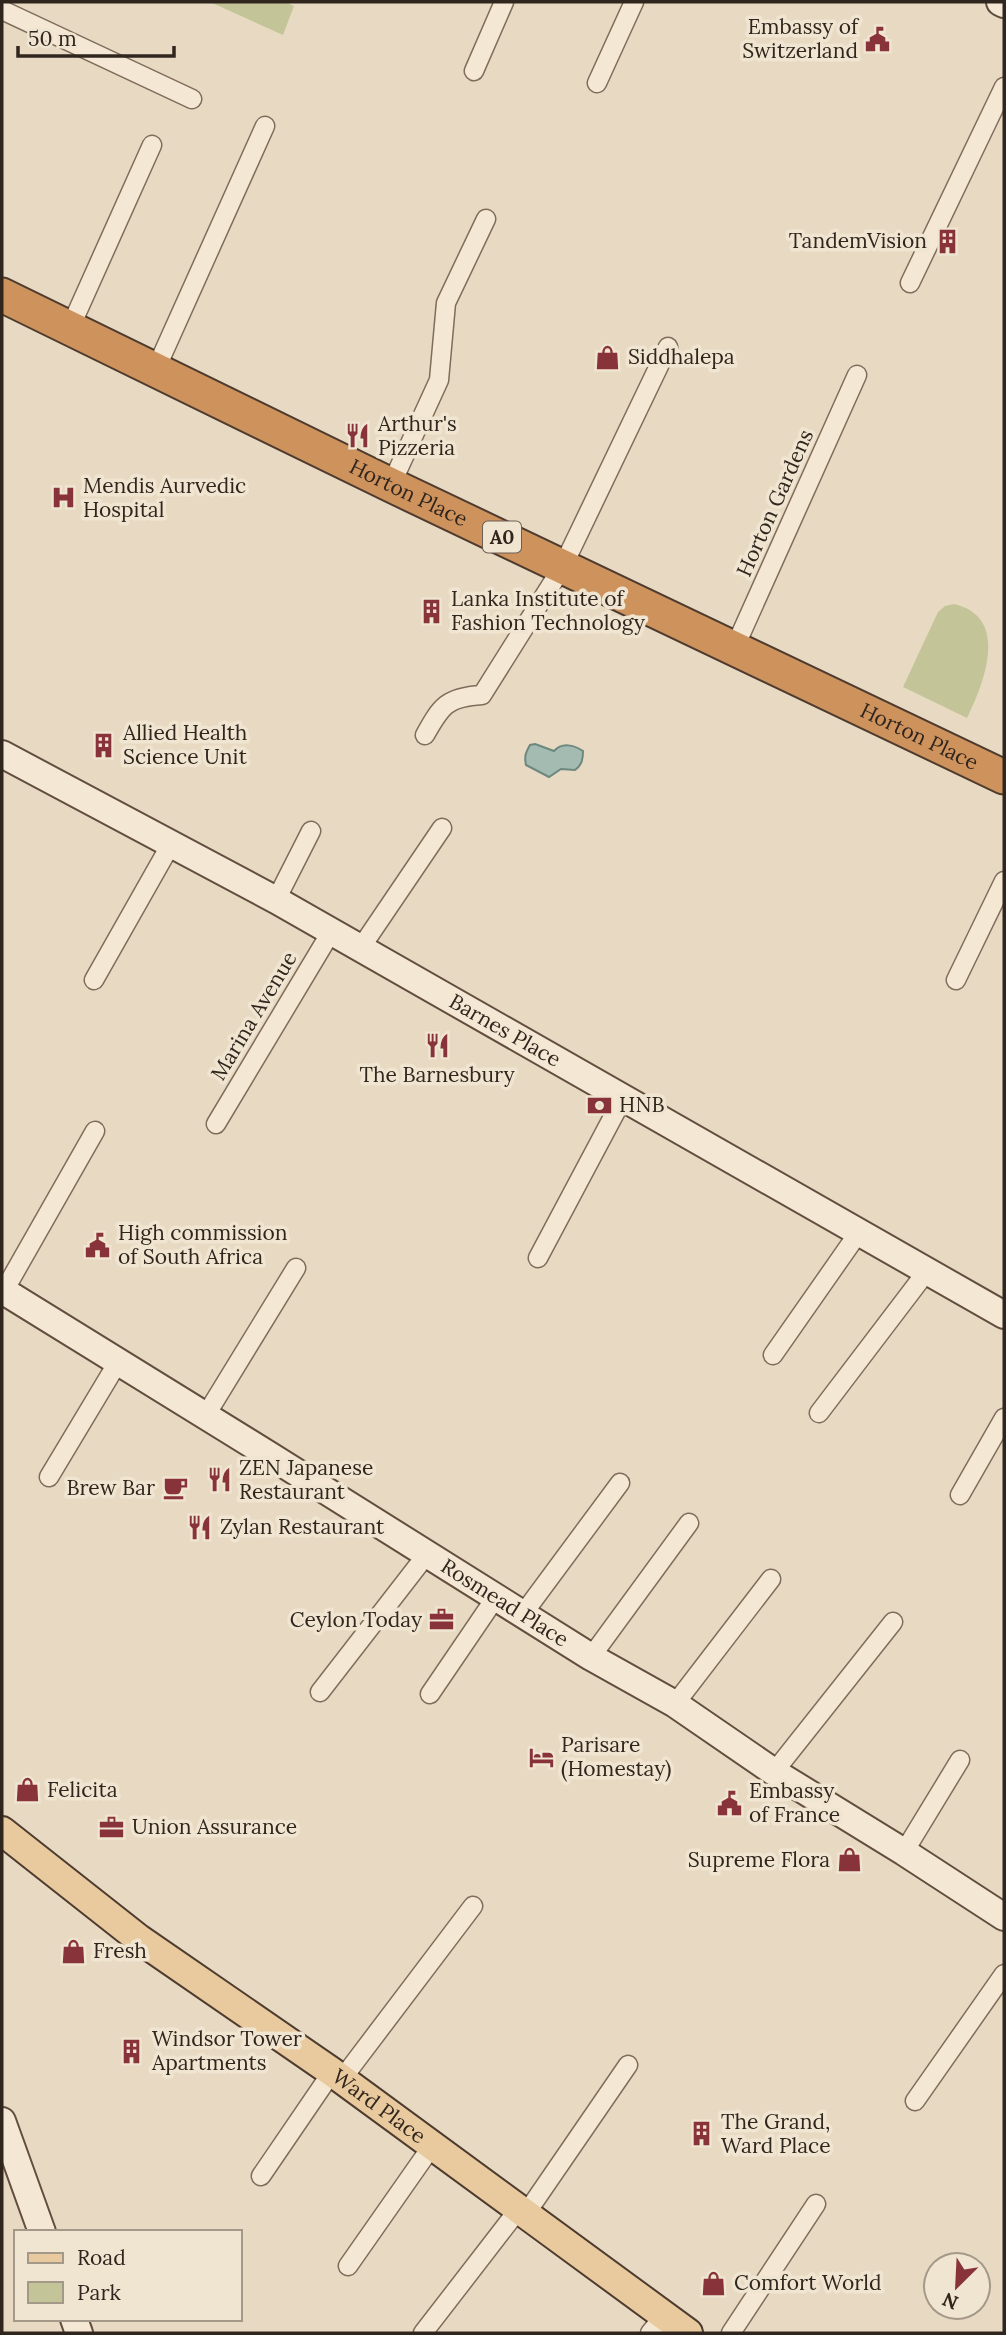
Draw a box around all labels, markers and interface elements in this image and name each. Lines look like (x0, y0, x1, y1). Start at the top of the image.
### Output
place label: Embassy of Switzerland (742, 13, 860, 64)
scale bar (18, 14, 173, 58)
text: 50 m (28, 25, 77, 52)
public building icon: Embassy of Switzerland (864, 25, 892, 53)
place label: TandemVision (789, 227, 927, 254)
building icon: TandemVision (933, 227, 961, 255)
shop icon: Siddhalepa (594, 343, 622, 371)
place label: Siddhalepa (628, 343, 735, 370)
place label: Arthur's Pizzeria (377, 410, 457, 461)
restaurant icon: Arthur's Pizzeria (344, 422, 372, 450)
street label: Horton Gardens (730, 425, 819, 581)
street label: Horton Place (345, 453, 472, 532)
place label: Mendis Aurvedic Hospital (83, 472, 246, 523)
hospital icon: Mendis Aurvedic Hospital (49, 484, 77, 512)
road number: A0 (483, 522, 521, 552)
place label: Lanka Institute of Fashion Technology (451, 585, 645, 636)
building icon: Lanka Institute of Fashion Technology (417, 597, 445, 625)
street label: Horton Place (856, 696, 983, 776)
place label: Allied Health Science Unit (122, 719, 248, 770)
building icon: Allied Health Science Unit (89, 731, 117, 759)
street label: Marina Avenue (205, 946, 303, 1085)
street label: Barnes Place (445, 988, 566, 1073)
restaurant icon: The Barnesbury (423, 1032, 451, 1060)
place label: The Barnesbury (359, 1061, 515, 1088)
bank icon: HNB (585, 1091, 613, 1119)
place label: HNB (619, 1091, 664, 1118)
place label: High commission of South Africa (118, 1219, 288, 1270)
public building icon: High commission of South Africa (84, 1231, 112, 1259)
place label: ZEN Japanese Restaurant (239, 1454, 373, 1505)
restaurant icon: ZEN Japanese Restaurant (205, 1466, 233, 1494)
place label: Brew Bar (67, 1474, 155, 1501)
cafe icon: Brew Bar (161, 1474, 189, 1502)
restaurant icon: Zylan Restaurant (186, 1513, 214, 1541)
place label: Zylan Restaurant (220, 1513, 385, 1540)
street label: Rosmead Place (436, 1552, 574, 1653)
place label: Ceylon Today (290, 1606, 422, 1633)
office icon: Ceylon Today (428, 1606, 456, 1634)
place label: Parisare (Homestay) (561, 1731, 671, 1782)
hotel icon: Parisare (Homestay) (527, 1743, 555, 1771)
shop icon: Felicita (13, 1776, 41, 1804)
place label: Felicita (47, 1776, 118, 1803)
place label: Embassy of France (749, 1777, 840, 1828)
public building icon: Embassy of France (715, 1789, 743, 1817)
office icon: Union Assurance (98, 1813, 126, 1841)
place label: Union Assurance (132, 1813, 297, 1840)
place label: Supreme Flora (688, 1846, 830, 1873)
shop icon: Supreme Flora (836, 1846, 864, 1874)
shop icon: Fresh (59, 1937, 87, 1965)
place label: Fresh (93, 1937, 147, 1964)
place label: Windsor Tower Apartments (151, 2025, 302, 2076)
building icon: Windsor Tower Apartments (118, 2037, 146, 2065)
street label: Ward Place (327, 2063, 431, 2149)
place label: The Grand, Ward Place (721, 2108, 831, 2159)
building icon: The Grand, Ward Place (687, 2120, 715, 2148)
legend (14, 2230, 242, 2321)
text: Road (77, 2244, 126, 2271)
north arrow (922, 2251, 992, 2321)
shop icon: Comfort World (700, 2269, 728, 2297)
place label: Comfort World (734, 2269, 882, 2296)
text: Park (77, 2279, 121, 2306)
text: N (938, 2287, 962, 2315)

